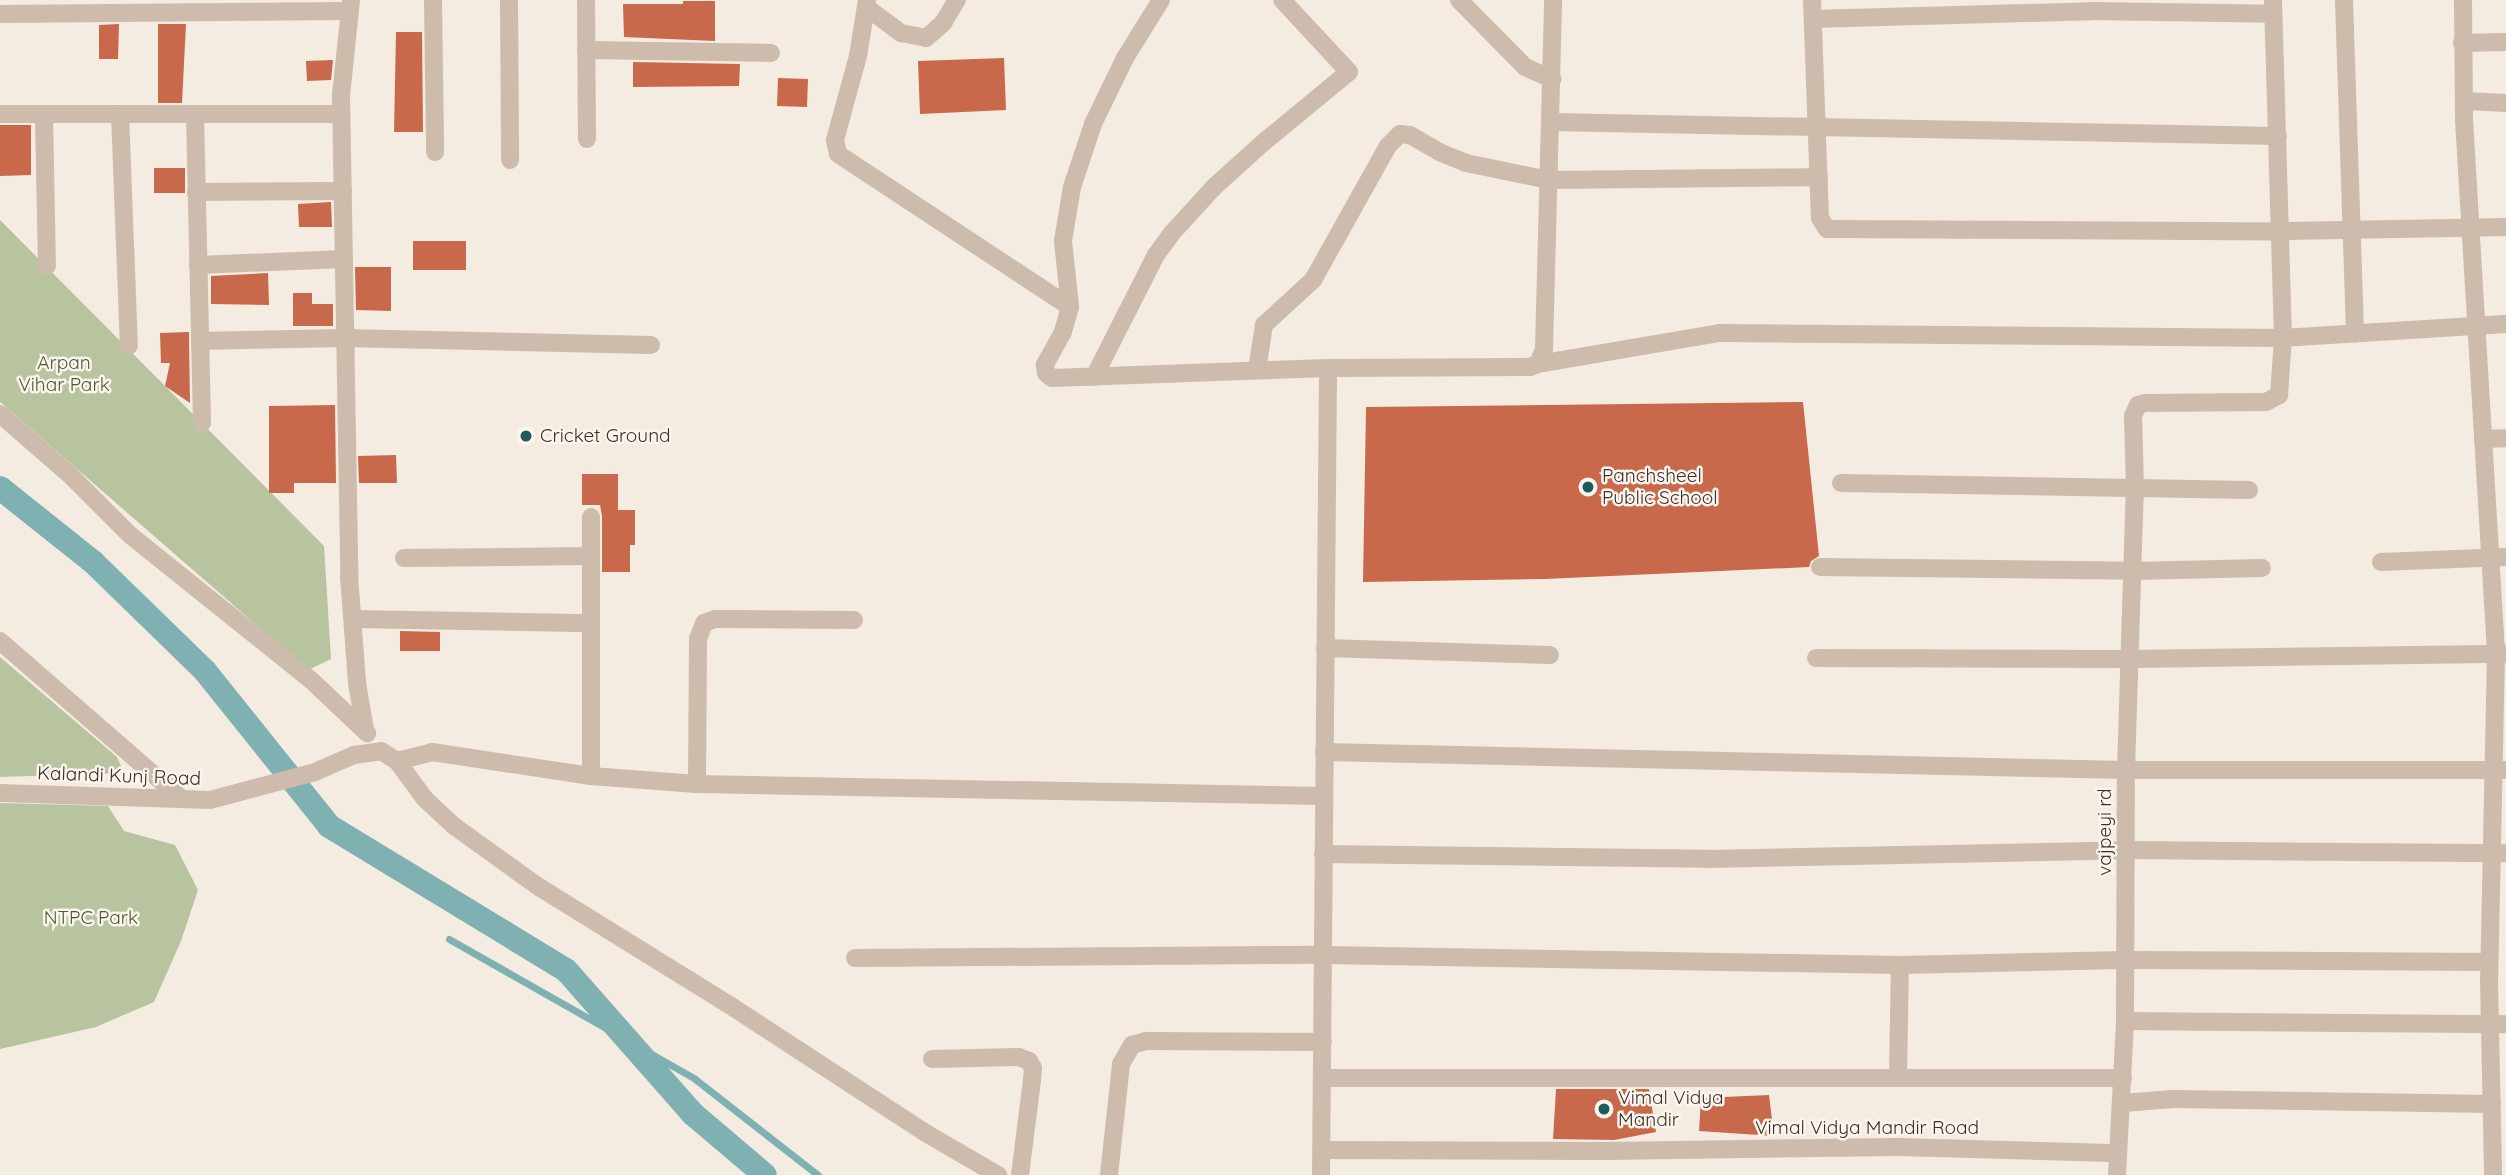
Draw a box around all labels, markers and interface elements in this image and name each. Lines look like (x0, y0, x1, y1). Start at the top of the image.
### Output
park label: Arpan Vihar Park (18, 352, 110, 396)
place label: Cricket Ground (540, 425, 671, 447)
marker: Cricket Ground (518, 428, 534, 444)
place label: Panchsheel Public School (1602, 465, 1718, 509)
marker: Panchsheel Public School (1580, 479, 1596, 495)
street label: Kalandi Kunj Road (37, 762, 201, 790)
street label: vajpeyi rd (2094, 788, 2116, 876)
park label: NTPC Park (44, 907, 138, 929)
place label: Vimal Vidya Mandir (1618, 1087, 1724, 1131)
marker: Vimal Vidya Mandir (1596, 1101, 1612, 1117)
street label: Vimal Vidya Mandir Road (1755, 1117, 1979, 1139)

